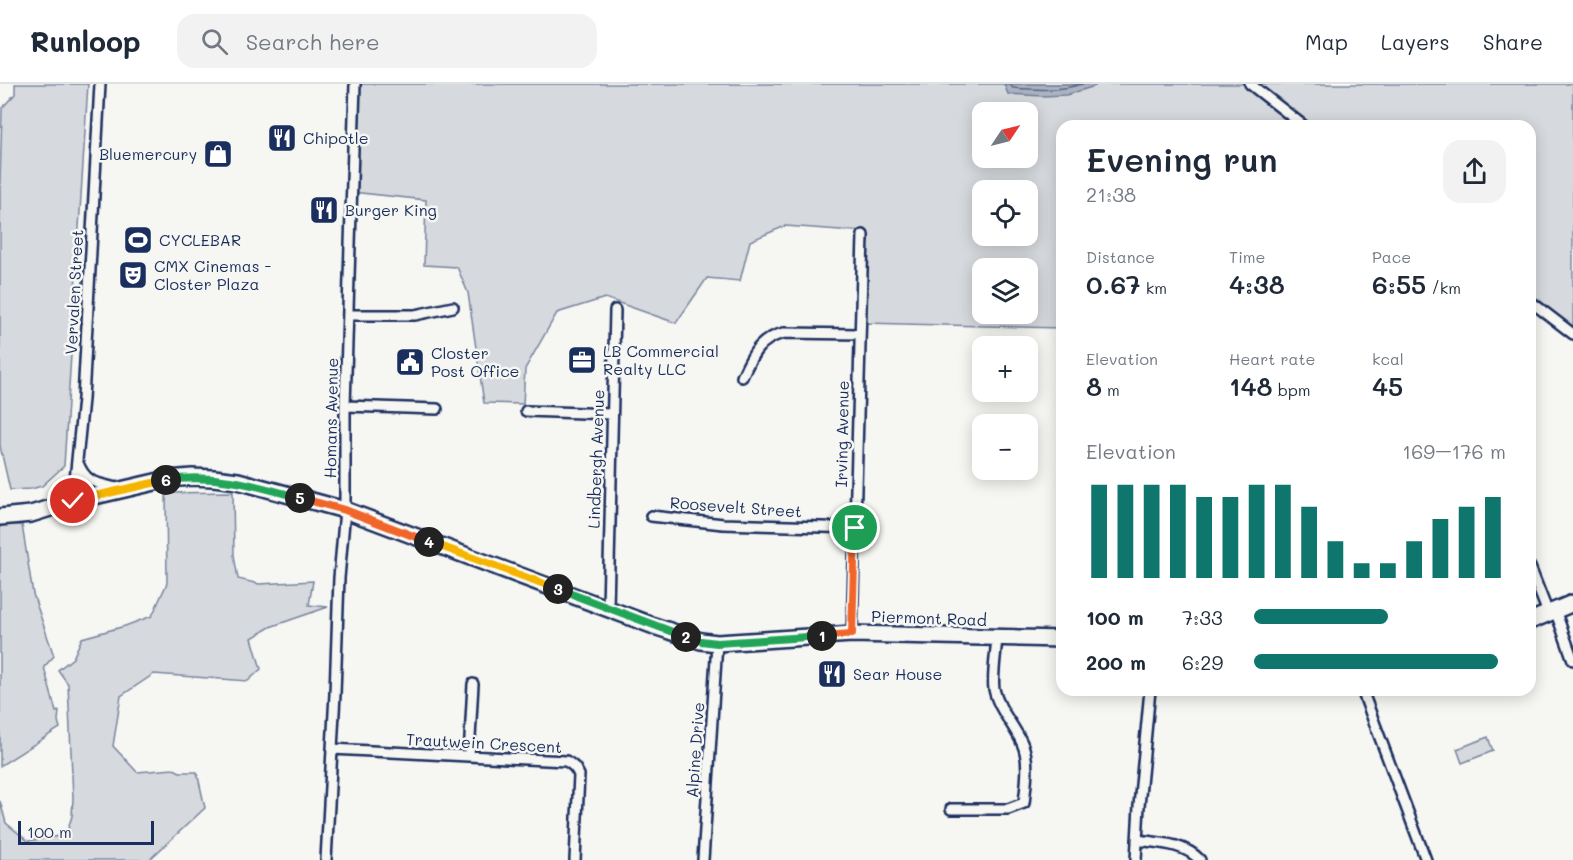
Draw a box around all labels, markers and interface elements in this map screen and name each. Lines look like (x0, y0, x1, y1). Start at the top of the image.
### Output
search box (177, 14, 597, 68)
text: Runloop (30, 23, 141, 59)
icon: search (198, 25, 231, 58)
text: Search here (246, 27, 380, 56)
text: Map (1305, 28, 1348, 55)
text: Layers (1381, 28, 1450, 55)
text: Share (1483, 28, 1543, 55)
north arrow (972, 102, 1038, 168)
map controls (972, 102, 1038, 480)
restaurant icon: Chipotle (266, 122, 298, 154)
place label: Chipotle (303, 127, 369, 148)
text: Evening run (1086, 137, 1278, 180)
shop icon: Bluemercury (202, 138, 234, 170)
button: share (1443, 140, 1506, 203)
place label: Bluemercury (99, 143, 197, 164)
button: locate (972, 180, 1038, 246)
text: 21:38 (1086, 181, 1136, 207)
restaurant icon: Burger King (308, 194, 340, 226)
place label: Burger King (345, 199, 437, 220)
sports icon: CYCLEBAR (122, 224, 154, 256)
street label: Vervalen Street (60, 229, 87, 355)
place label: CYCLEBAR (159, 229, 241, 250)
text: Distance (1086, 246, 1155, 267)
text: Time (1229, 246, 1265, 267)
text: Pace (1372, 246, 1411, 267)
place label: CMX Cinemas - Closter Plaza (154, 255, 272, 294)
button: layers (972, 258, 1038, 324)
theatre icon: CMX Cinemas - Closter Plaza (117, 259, 149, 291)
text: 0.67 (1086, 267, 1141, 301)
text: 4:38 (1229, 267, 1285, 301)
text: 6:55 (1372, 267, 1426, 301)
text: km (1141, 277, 1167, 298)
text: /km (1426, 277, 1461, 298)
button: + (972, 336, 1038, 402)
place label: LB Commercial Realty LLC (603, 340, 719, 379)
place label: Closter Post Office (431, 342, 520, 381)
office icon: LB Commercial Realty LLC (566, 344, 598, 376)
public building icon: Closter Post Office (394, 346, 426, 378)
text: Elevation (1086, 348, 1158, 369)
text: Heart rate (1229, 348, 1315, 369)
text: kcal (1372, 348, 1404, 369)
street label: Homans Avenue (319, 357, 342, 479)
text: 8 (1086, 369, 1102, 403)
text: 148 (1229, 369, 1273, 403)
text: 45 (1372, 369, 1403, 403)
text: m (1102, 379, 1120, 400)
text: bpm (1273, 379, 1311, 400)
street label: Irving Avenue (830, 380, 853, 488)
street label: Lindbergh Avenue (583, 389, 608, 529)
button: − (972, 414, 1038, 480)
text: Elevation (1086, 438, 1176, 464)
text: 169–176 m (1402, 438, 1506, 464)
pin: 6 (151, 465, 181, 495)
text: 6 (161, 469, 171, 490)
pin (47, 475, 98, 526)
pin: 5 (285, 483, 315, 513)
icon: check (56, 484, 89, 517)
text: 5 (295, 487, 305, 508)
street label: Roosevelt Street (669, 491, 803, 522)
pin (829, 502, 880, 553)
icon: arrive (838, 511, 871, 544)
pin: 4 (414, 527, 444, 557)
text: 4 (424, 531, 434, 552)
pin: 3 (543, 574, 573, 604)
text: 3 (553, 578, 563, 599)
text: 100 m (1086, 604, 1144, 630)
text: 7:33 (1182, 604, 1223, 630)
street label: Piermont Road (871, 605, 987, 630)
pin: 1 (807, 621, 837, 651)
pin: 2 (671, 622, 701, 652)
text: 1 (818, 625, 826, 646)
text: 2 (682, 626, 690, 647)
text: 200 m (1086, 649, 1146, 675)
text: 6:29 (1182, 649, 1223, 675)
restaurant icon: Sear House (816, 658, 848, 690)
place label: Sear House (853, 663, 942, 684)
street label: Alpine Drive (681, 701, 708, 799)
street label: Trautwein Crescent (405, 728, 563, 757)
scale bar (18, 818, 154, 846)
text: 100 m (27, 821, 72, 842)

